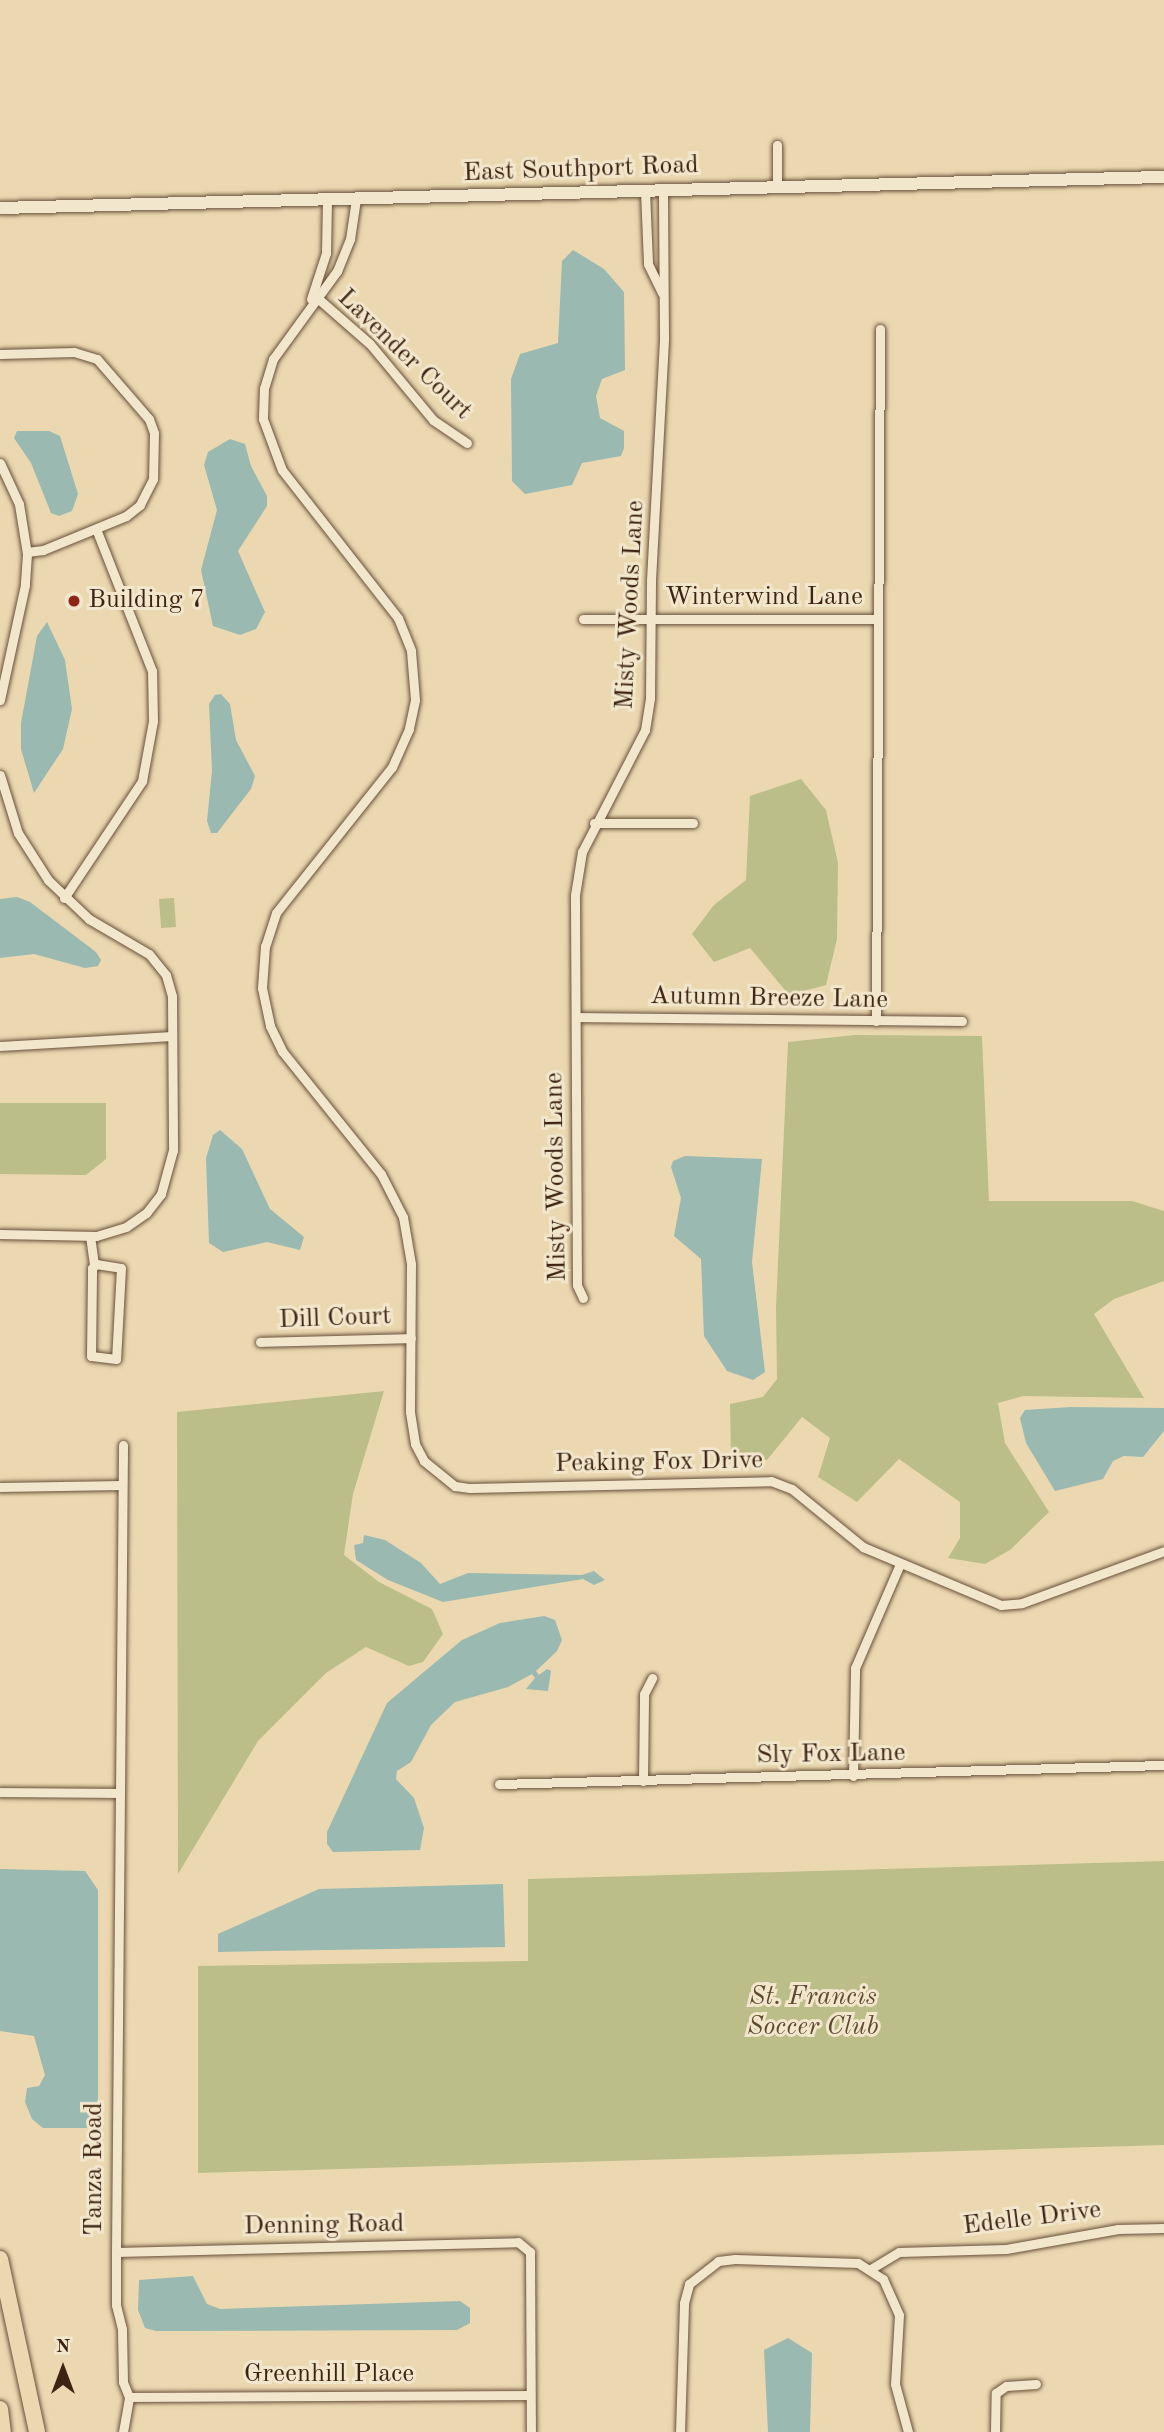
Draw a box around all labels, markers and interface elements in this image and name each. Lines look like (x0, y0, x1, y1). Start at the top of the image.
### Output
street label: East Southport Road (463, 150, 699, 190)
street label: Lavender Court (330, 283, 478, 427)
street label: Misty Woods Lane (610, 499, 652, 711)
street label: Winterwind Lane (665, 582, 863, 614)
place label: Building 7 (88, 585, 205, 617)
marker: Building 7 (66, 593, 82, 609)
street label: Autumn Breeze Lane (650, 981, 888, 1017)
street label: Misty Woods Lane (540, 1072, 574, 1282)
street label: Dill Court (278, 1301, 392, 1337)
street label: Peaking Fox Drive (555, 1446, 763, 1480)
street label: Sly Fox Lane (756, 1738, 906, 1772)
park label: St. Francis Soccer Club (747, 1982, 879, 2044)
street label: Tanza Road (79, 2102, 111, 2236)
street label: Edelle Drive (961, 2195, 1103, 2243)
street label: Denning Road (243, 2209, 405, 2243)
north arrow (28, 2334, 98, 2404)
text: N (56, 2338, 70, 2357)
street label: Greenhill Place (244, 2359, 414, 2391)

